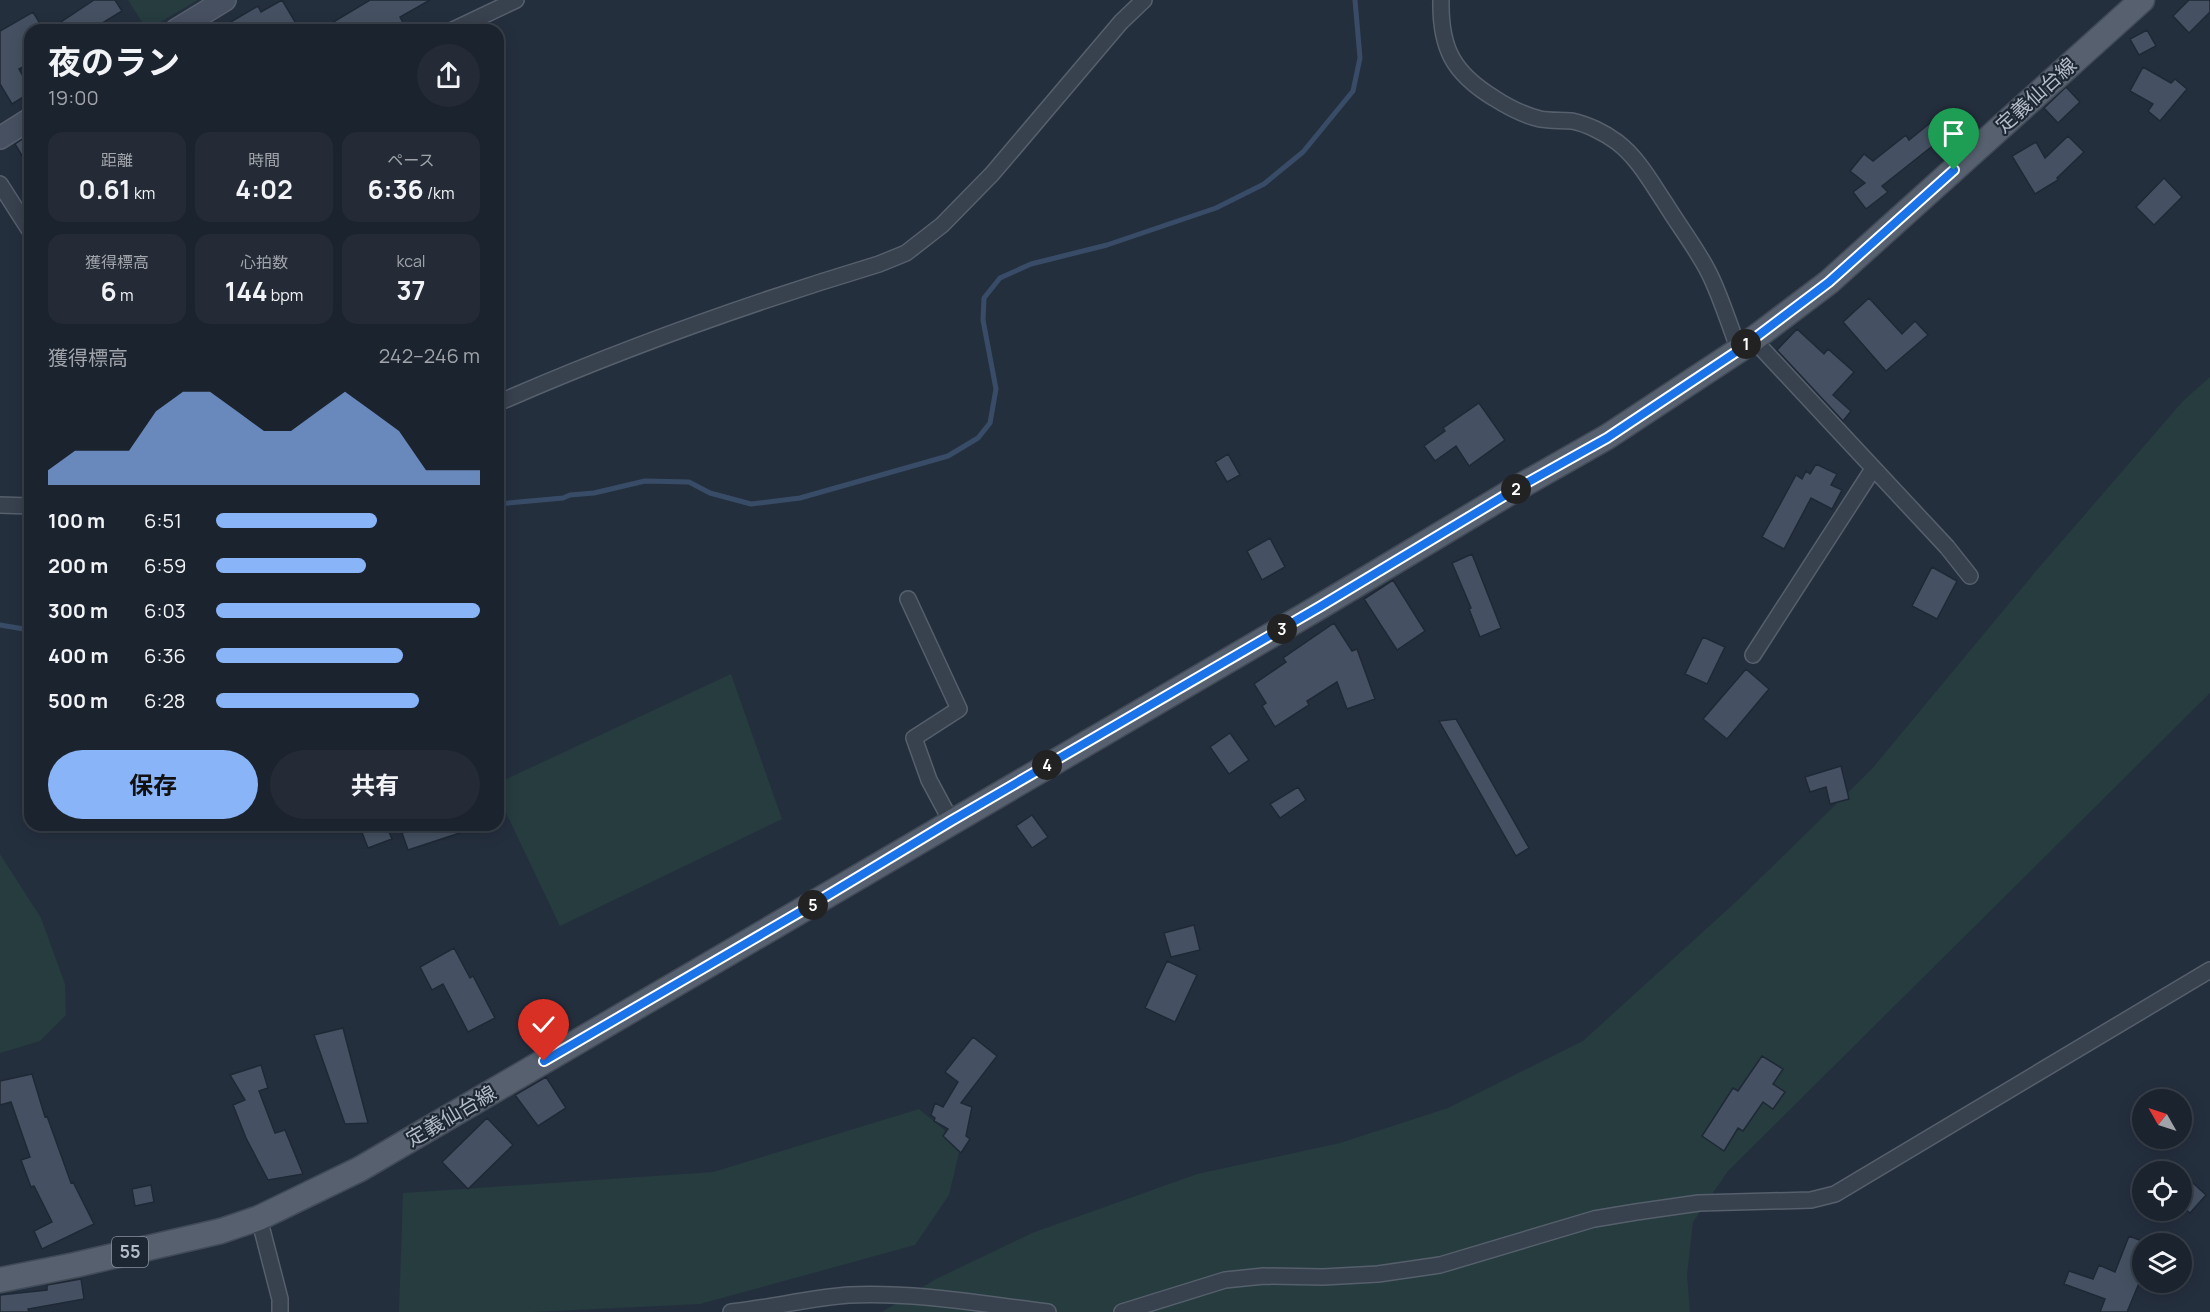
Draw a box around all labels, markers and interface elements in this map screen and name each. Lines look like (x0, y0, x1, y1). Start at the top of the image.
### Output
text: 夜のラン (48, 39, 180, 84)
button: share (417, 44, 480, 107)
street label: 定義仙台線 (1989, 51, 2082, 138)
text: 19:00 (48, 84, 99, 111)
pin (1928, 108, 1979, 170)
icon: arrive (1937, 117, 1970, 150)
text: 距離 (101, 149, 133, 171)
text: 時間 (248, 149, 280, 171)
text: ペース (387, 149, 435, 171)
text: 0.61 (79, 171, 131, 207)
text: 4:02 (235, 171, 293, 207)
text: 6:36 (367, 171, 424, 207)
text: km (131, 182, 155, 204)
text: /km (424, 182, 455, 204)
text: kcal (396, 250, 426, 272)
text: 獲得標高 (85, 251, 149, 273)
text: 心拍数 (240, 251, 288, 273)
text: 37 (397, 272, 426, 308)
text: 6 (101, 273, 117, 309)
text: 144 (225, 273, 268, 309)
text: m (117, 284, 133, 306)
text: bpm (268, 284, 303, 306)
pin: 1 (1731, 329, 1761, 359)
text: 1 (1742, 333, 1750, 355)
text: 242–246 m (379, 342, 480, 369)
text: 獲得標高 (48, 344, 128, 371)
pin: 2 (1501, 474, 1531, 504)
text: 2 (1511, 478, 1521, 500)
text: 100 m (48, 507, 105, 534)
text: 6:51 (144, 507, 182, 534)
text: 200 m (48, 552, 108, 579)
text: 6:59 (144, 552, 186, 579)
text: 300 m (48, 597, 108, 624)
text: 6:03 (144, 597, 186, 624)
pin: 3 (1267, 614, 1297, 644)
text: 3 (1277, 618, 1287, 640)
text: 400 m (48, 642, 108, 669)
text: 6:36 (144, 642, 186, 669)
text: 500 m (48, 687, 108, 714)
text: 6:28 (144, 687, 185, 714)
button: 保存 (48, 750, 258, 819)
button: 共有 (270, 750, 480, 819)
pin: 4 (1032, 750, 1062, 780)
text: 4 (1042, 754, 1052, 776)
pin: 5 (798, 890, 828, 920)
text: 5 (808, 894, 818, 916)
pin (518, 999, 569, 1061)
icon: check (527, 1008, 560, 1041)
street label: 定義仙台線 (401, 1079, 501, 1152)
north arrow (2132, 1089, 2192, 1149)
map controls (2132, 1089, 2192, 1293)
button: locate (2132, 1161, 2192, 1221)
button: layers (2132, 1233, 2192, 1293)
road number: 55 (112, 1237, 148, 1267)

